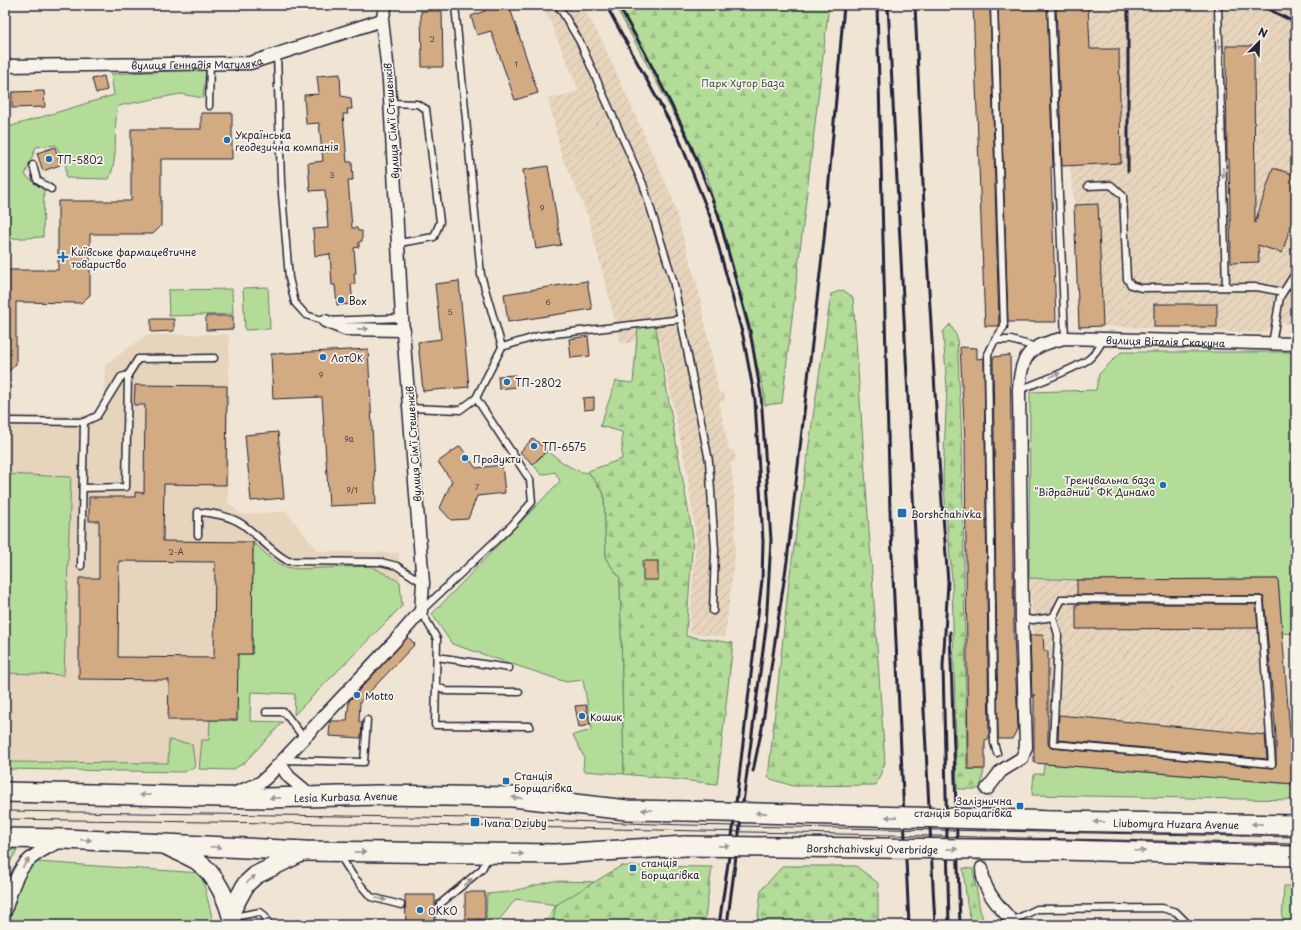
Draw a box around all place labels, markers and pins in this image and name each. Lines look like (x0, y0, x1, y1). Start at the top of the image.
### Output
place label: Українська геодезична компанія (235, 127, 339, 154)
marker: Українська геодезична компанія (222, 135, 232, 145)
place label: ТП-5802 (57, 152, 103, 167)
marker: ТП-5802 (44, 154, 54, 164)
place label: Київське фармацевтичне товариство (71, 244, 196, 271)
marker: Київське фармацевтичне товариство (58, 252, 68, 262)
place label: Box (349, 293, 367, 308)
marker: Box (336, 295, 346, 305)
place label: ЛотОК (331, 350, 364, 365)
marker: ЛотОК (318, 352, 328, 362)
place label: ТП-2802 (515, 375, 562, 390)
marker: ТП-2802 (502, 377, 512, 387)
place label: ТП-6575 (542, 439, 586, 454)
marker: ТП-6575 (529, 441, 539, 451)
place label: Продукти (473, 451, 521, 467)
marker: Продукти (460, 453, 470, 463)
place label: Тренувальна база "Відрадний" ФК Динамо (1034, 472, 1156, 499)
marker: Тренувальна база "Відрадний" ФК Динамо (1158, 480, 1168, 490)
place label: Borshchahivka (911, 506, 982, 521)
marker: Borshchahivka (896, 507, 908, 519)
place label: Motto (365, 688, 394, 703)
marker: Motto (352, 690, 362, 700)
place label: Кошик (590, 709, 622, 724)
marker: Кошик (577, 711, 587, 721)
place label: Станція Борщагівка (514, 768, 573, 795)
marker: Станція Борщагівка (501, 776, 511, 786)
place label: Залізнична станція Борщагівка (914, 793, 1013, 820)
marker: Залізнична станція Борщагівка (1015, 801, 1025, 811)
place label: Ivana Dziuby (484, 815, 547, 830)
marker: Ivana Dziuby (469, 816, 481, 828)
place label: станція Борщагівка (641, 855, 700, 882)
marker: станція Борщагівка (628, 863, 638, 873)
place label: OKKO (428, 903, 457, 918)
marker: OKKO (415, 905, 425, 915)

